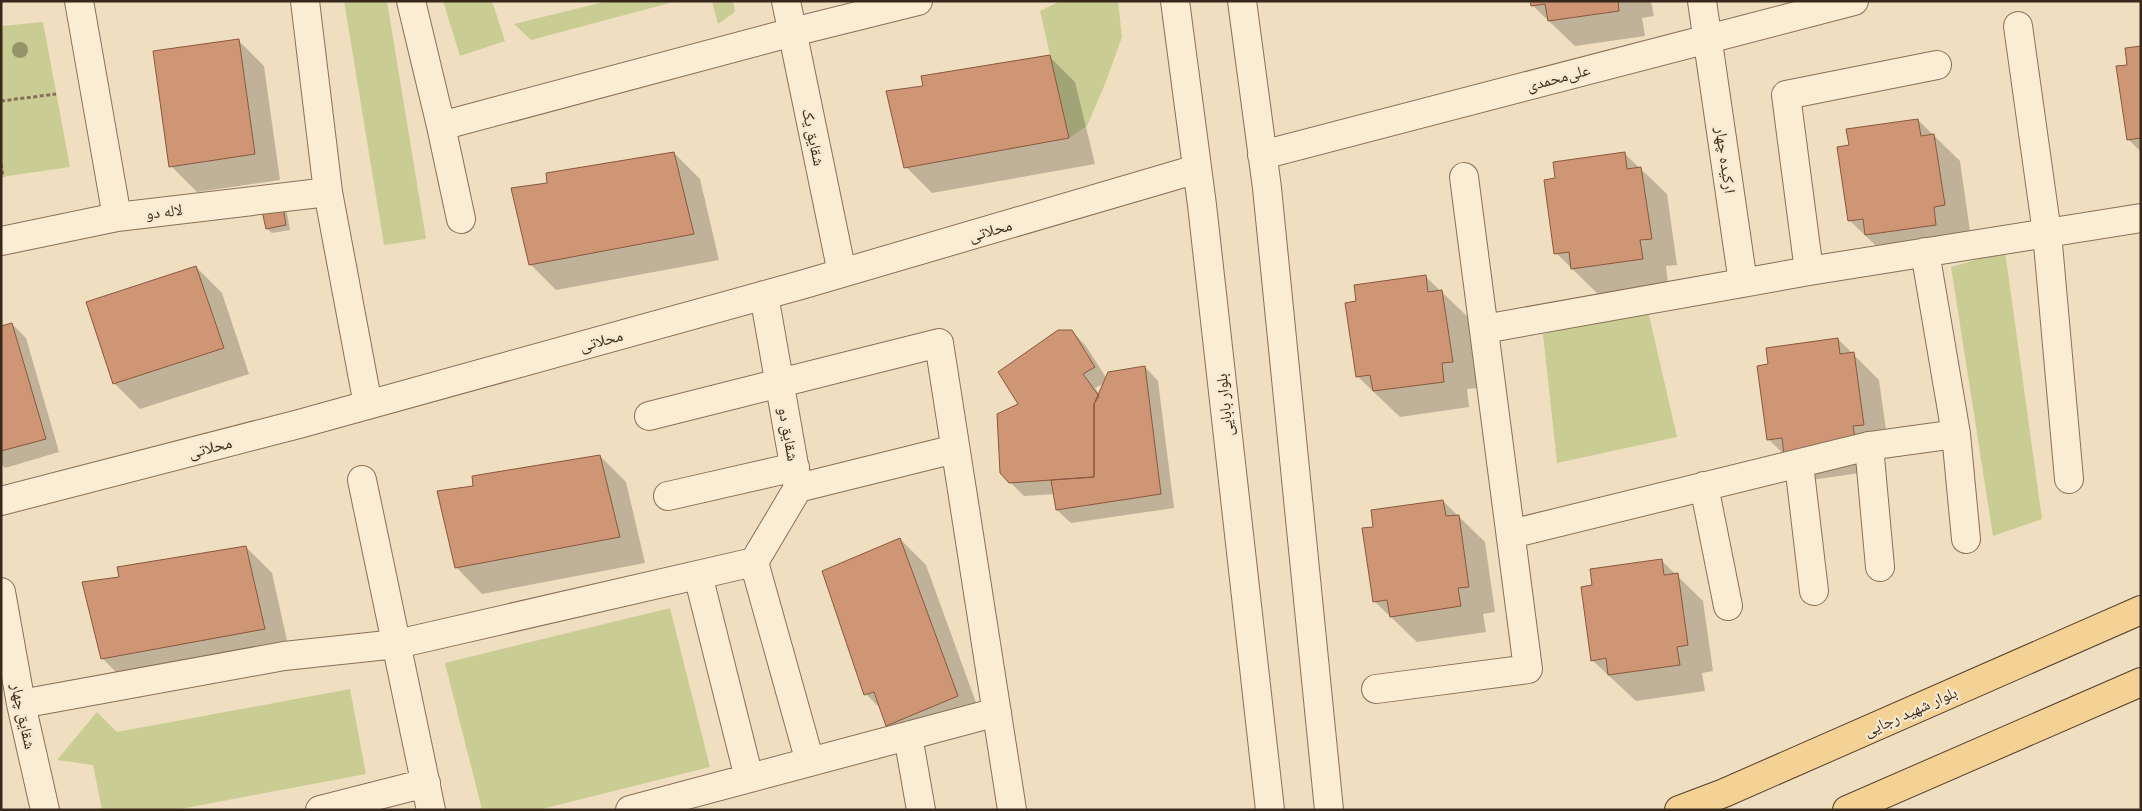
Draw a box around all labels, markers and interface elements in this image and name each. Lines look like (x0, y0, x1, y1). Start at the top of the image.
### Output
street label: علی‌محمدی (1524, 59, 1592, 96)
street label: شقایق یک (797, 106, 830, 168)
street label: ارکیده چهار (1711, 125, 1741, 194)
street label: لاله دو (145, 199, 183, 223)
street label: محلاتی (966, 214, 1014, 247)
street label: محلاتی (577, 325, 625, 356)
street label: بلوار بابایی (1211, 373, 1238, 437)
street label: شقایق دو (773, 405, 804, 463)
street label: محلاتی (186, 432, 234, 463)
street label: شقایق چهار (6, 680, 41, 751)
street label: بلوار شهید رجایی (1860, 681, 1960, 741)

